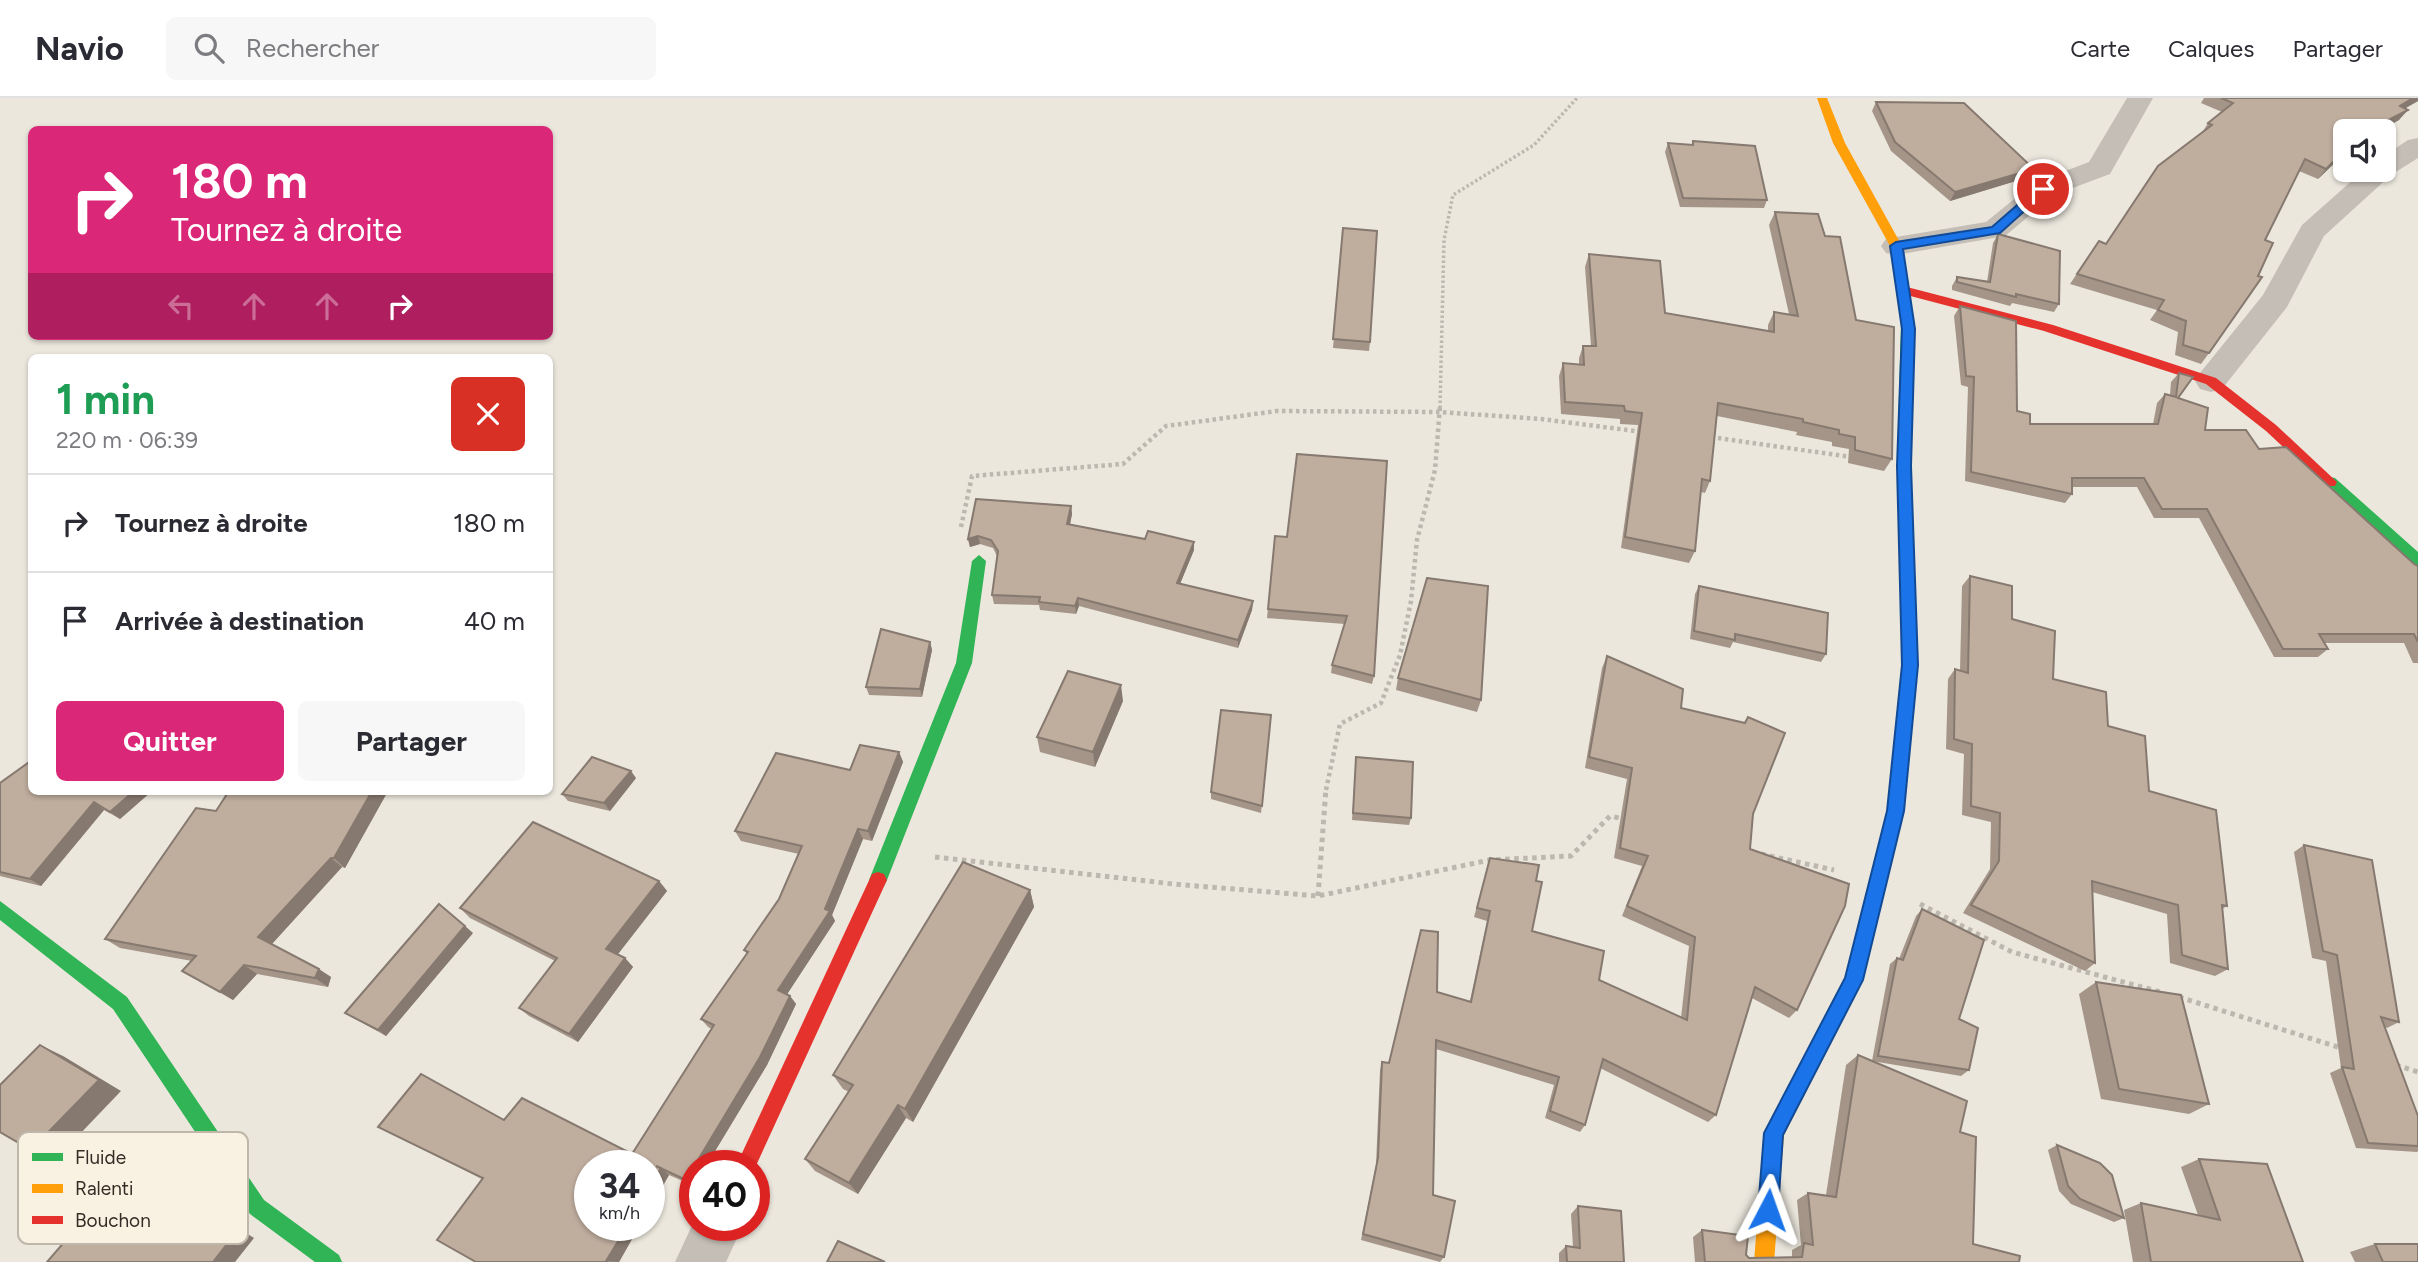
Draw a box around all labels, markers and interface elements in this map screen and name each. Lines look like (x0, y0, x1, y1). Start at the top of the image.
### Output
search box (166, 17, 656, 80)
text: Navio (35, 29, 124, 68)
icon: search (190, 29, 228, 67)
text: Rechercher (246, 32, 379, 64)
text: Carte (2070, 34, 2130, 63)
text: Calques (2168, 34, 2254, 63)
text: Partager (2292, 34, 2383, 63)
map controls (2333, 119, 2396, 182)
button: sound (2333, 119, 2396, 182)
text: 180 m (171, 151, 308, 210)
icon: right (56, 154, 147, 245)
pin (2013, 159, 2073, 219)
icon: arrive (2024, 170, 2062, 208)
text: Tournez à droite (171, 211, 402, 249)
icon: left (162, 287, 200, 325)
icon: ahead (235, 287, 273, 325)
icon: ahead (308, 287, 346, 325)
icon: right (381, 287, 419, 325)
text: 1 min (56, 374, 155, 425)
button: close (451, 377, 525, 451)
text: 220 m · 06:39 (56, 426, 198, 454)
icon: right (56, 504, 94, 542)
text: Tournez à droite (115, 507, 308, 539)
text: 180 m (453, 507, 525, 539)
icon: arrive (56, 602, 94, 640)
text: Arrivée à destination (115, 605, 364, 637)
text: 40 m (464, 605, 525, 637)
button: Quitter (56, 701, 284, 781)
button: Partager (298, 701, 525, 781)
legend (18, 1132, 248, 1244)
text: Fluide (75, 1146, 126, 1169)
speed limit sign: 40 (679, 1150, 770, 1241)
text: 34 (599, 1165, 640, 1207)
position arrow (1731, 1173, 1805, 1247)
text: Ralenti (75, 1177, 133, 1200)
text: km/h (599, 1202, 640, 1224)
text: Bouchon (75, 1209, 151, 1232)

